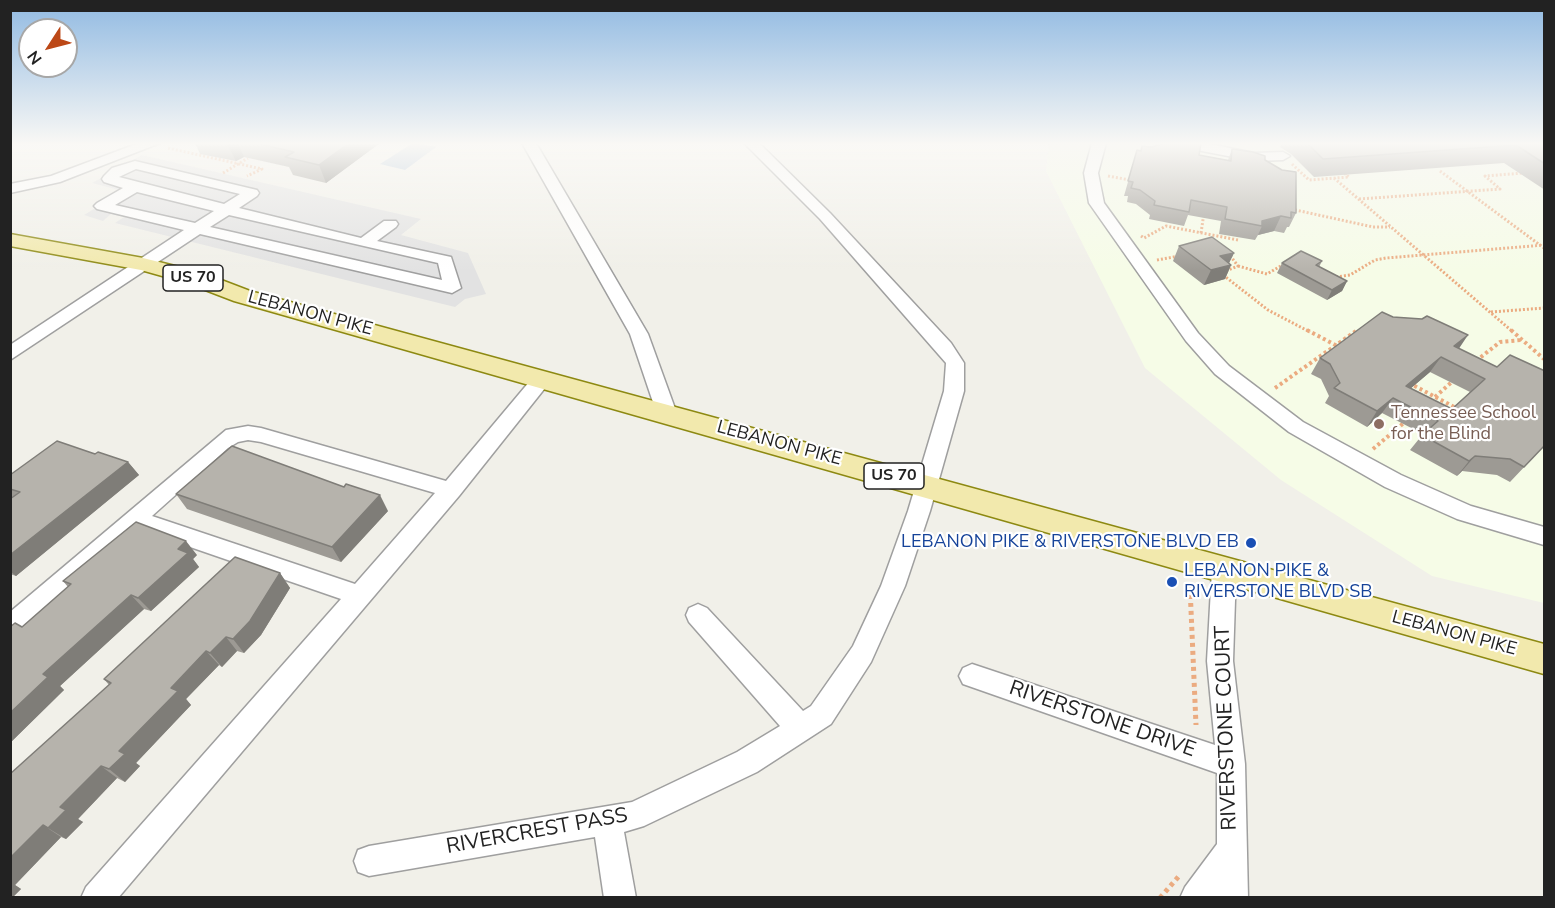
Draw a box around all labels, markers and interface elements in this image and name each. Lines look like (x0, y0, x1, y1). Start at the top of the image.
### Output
north arrow (18, 18, 78, 78)
text: N (23, 46, 47, 69)
road number: US 70 (163, 265, 223, 291)
street label: LEBANON PIKE (245, 287, 375, 341)
place label: Tennessee School for the Blind (1391, 403, 1536, 446)
street label: LEBANON PIKE (714, 417, 844, 471)
marker: Tennessee School for the Blind (1372, 417, 1386, 431)
road number: US 70 (864, 463, 924, 489)
place label: LEBANON PIKE & RIVERSTONE BLVD EB (901, 532, 1239, 554)
marker: LEBANON PIKE & RIVERSTONE BLVD EB (1244, 536, 1258, 550)
place label: LEBANON PIKE & RIVERSTONE BLVD SB (1184, 561, 1373, 604)
marker: LEBANON PIKE & RIVERSTONE BLVD SB (1165, 575, 1179, 589)
street label: LEBANON PIKE (1389, 607, 1519, 661)
street label: RIVERSTONE COURT (1211, 625, 1243, 831)
street label: RIVERSTONE DRIVE (1005, 676, 1199, 764)
street label: RIVERCREST PASS (444, 804, 630, 860)

